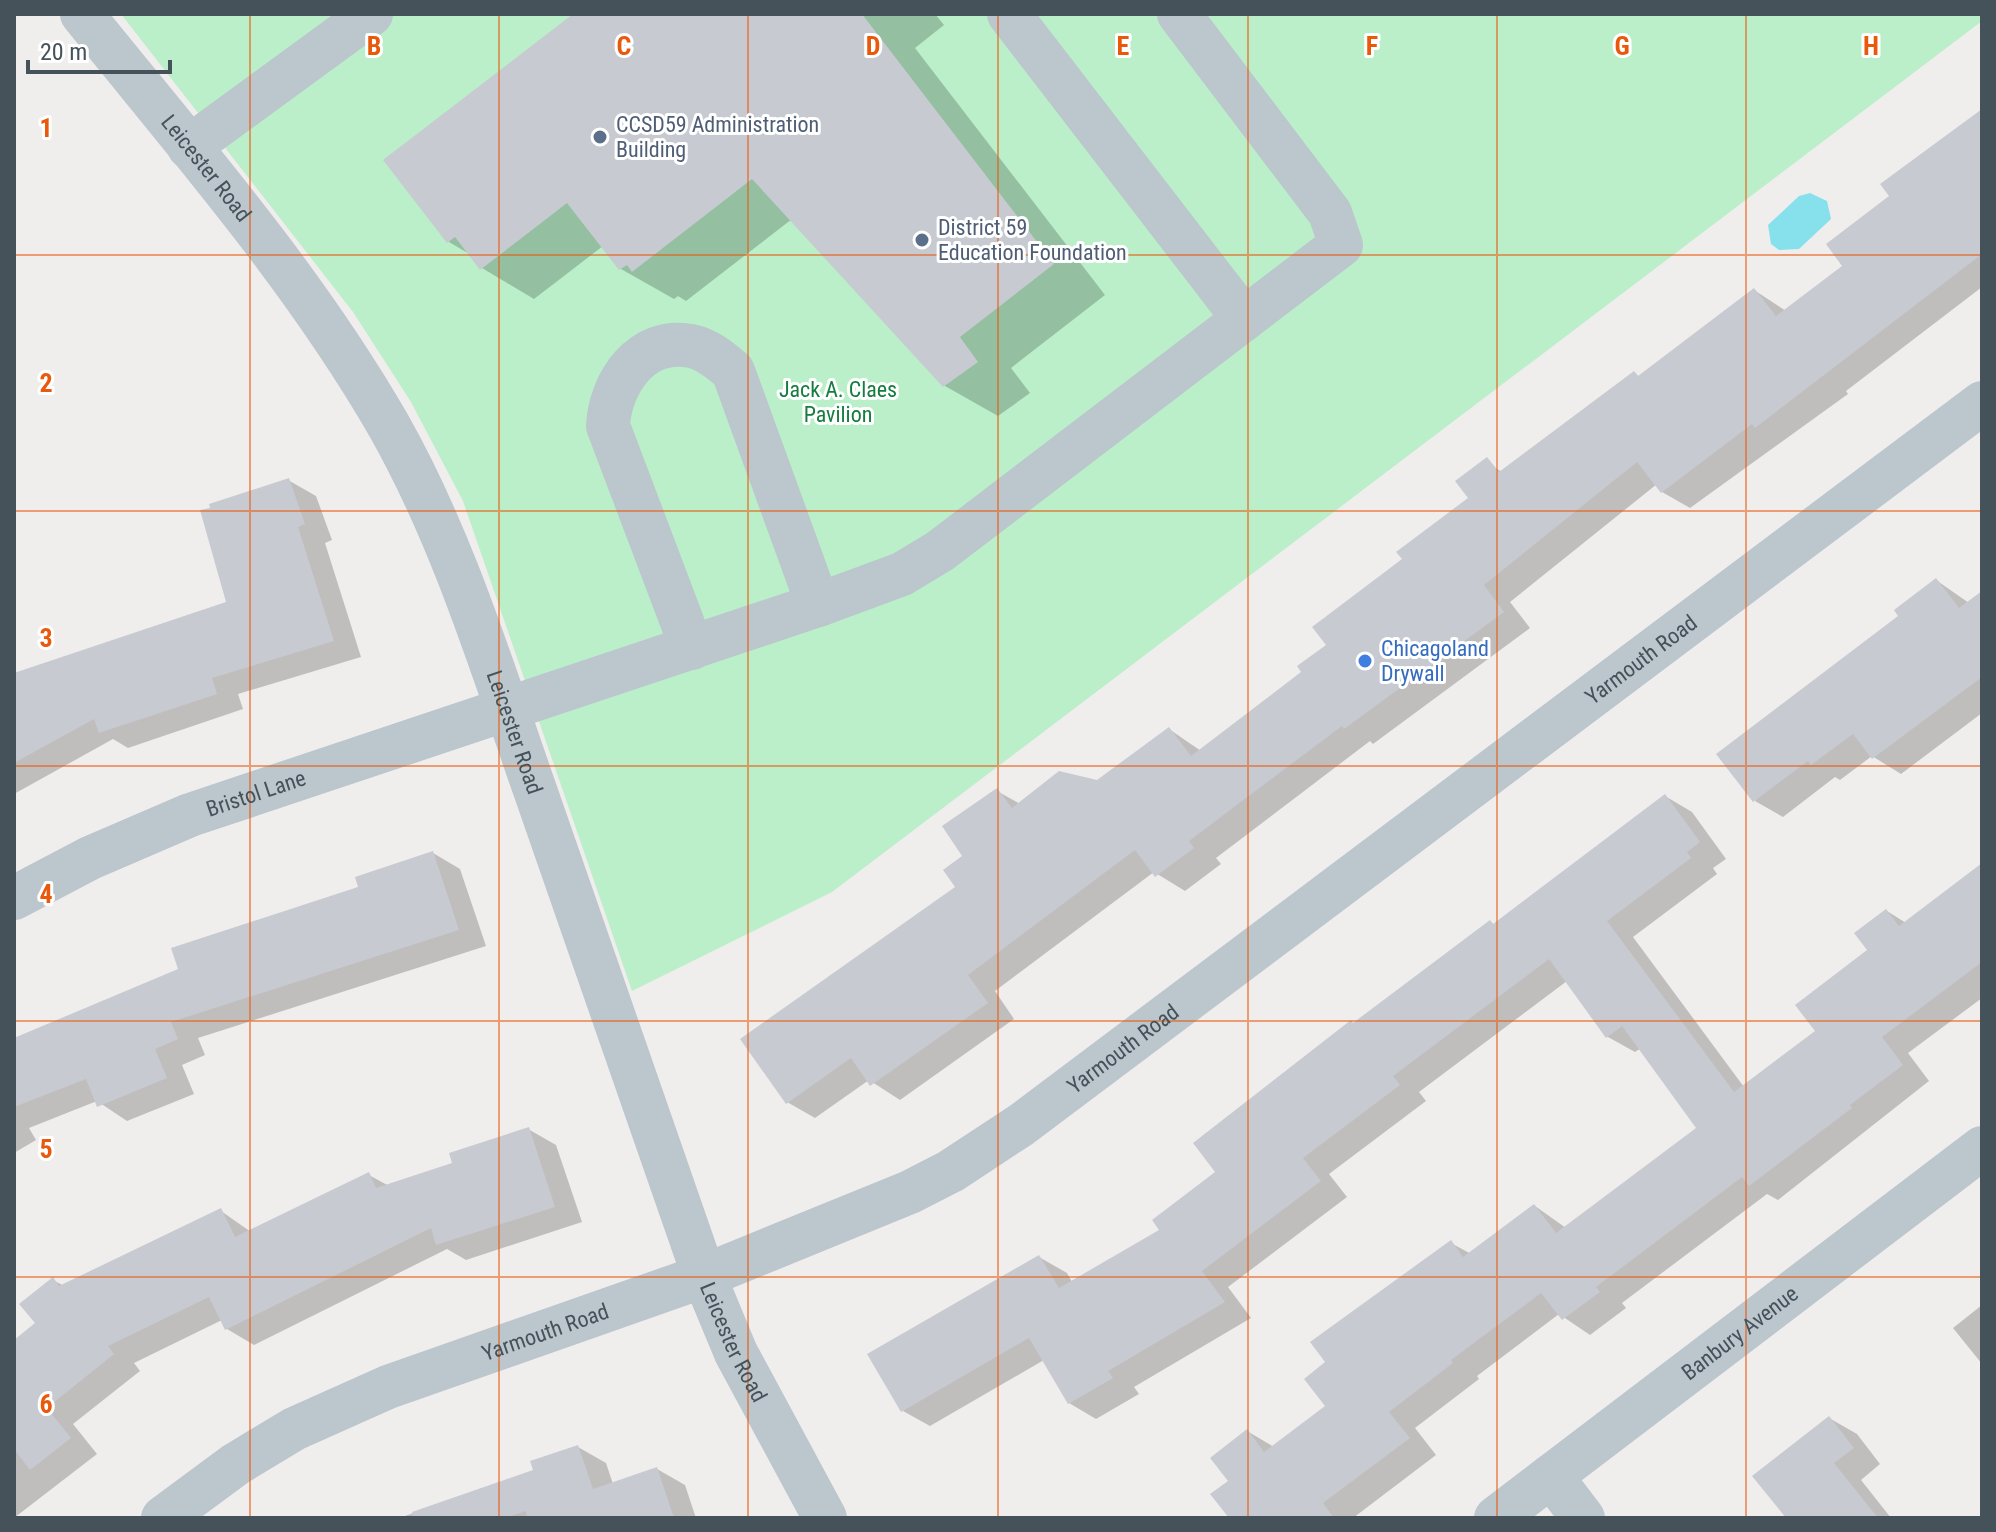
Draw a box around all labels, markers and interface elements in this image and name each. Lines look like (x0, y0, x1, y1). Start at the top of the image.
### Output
scale bar (28, 24, 170, 74)
text: B (367, 31, 381, 61)
text: C (617, 31, 632, 61)
text: D (866, 31, 880, 61)
text: E (1117, 31, 1130, 61)
text: F (1366, 31, 1378, 61)
text: G (1614, 31, 1630, 61)
text: H (1863, 31, 1879, 61)
text: 20 m (40, 38, 87, 66)
street label: Leicester Road (157, 110, 257, 226)
place label: CCSD59 Administration Building (616, 112, 819, 162)
text: 1 (39, 113, 53, 143)
marker: CCSD59 Administration Building (591, 128, 609, 146)
place label: District 59 Education Foundation (938, 215, 1127, 265)
marker: District 59 Education Foundation (913, 231, 931, 249)
text: 2 (39, 368, 53, 398)
park label: Jack A. Claes Pavilion (779, 377, 897, 427)
street label: Yarmouth Road (1580, 609, 1701, 709)
text: 3 (39, 623, 53, 653)
place label: Chicagoland Drywall (1381, 636, 1489, 686)
marker: Chicagoland Drywall (1356, 652, 1374, 670)
street label: Leicester Road (482, 667, 548, 797)
street label: Bristol Lane (203, 765, 309, 821)
text: 4 (39, 879, 53, 909)
street label: Yarmouth Road (1062, 999, 1183, 1098)
text: 5 (39, 1134, 53, 1164)
street label: Leicester Road (695, 1278, 772, 1406)
street label: Banbury Avenue (1677, 1281, 1802, 1385)
street label: Yarmouth Road (478, 1298, 612, 1366)
text: 6 (39, 1389, 53, 1419)

